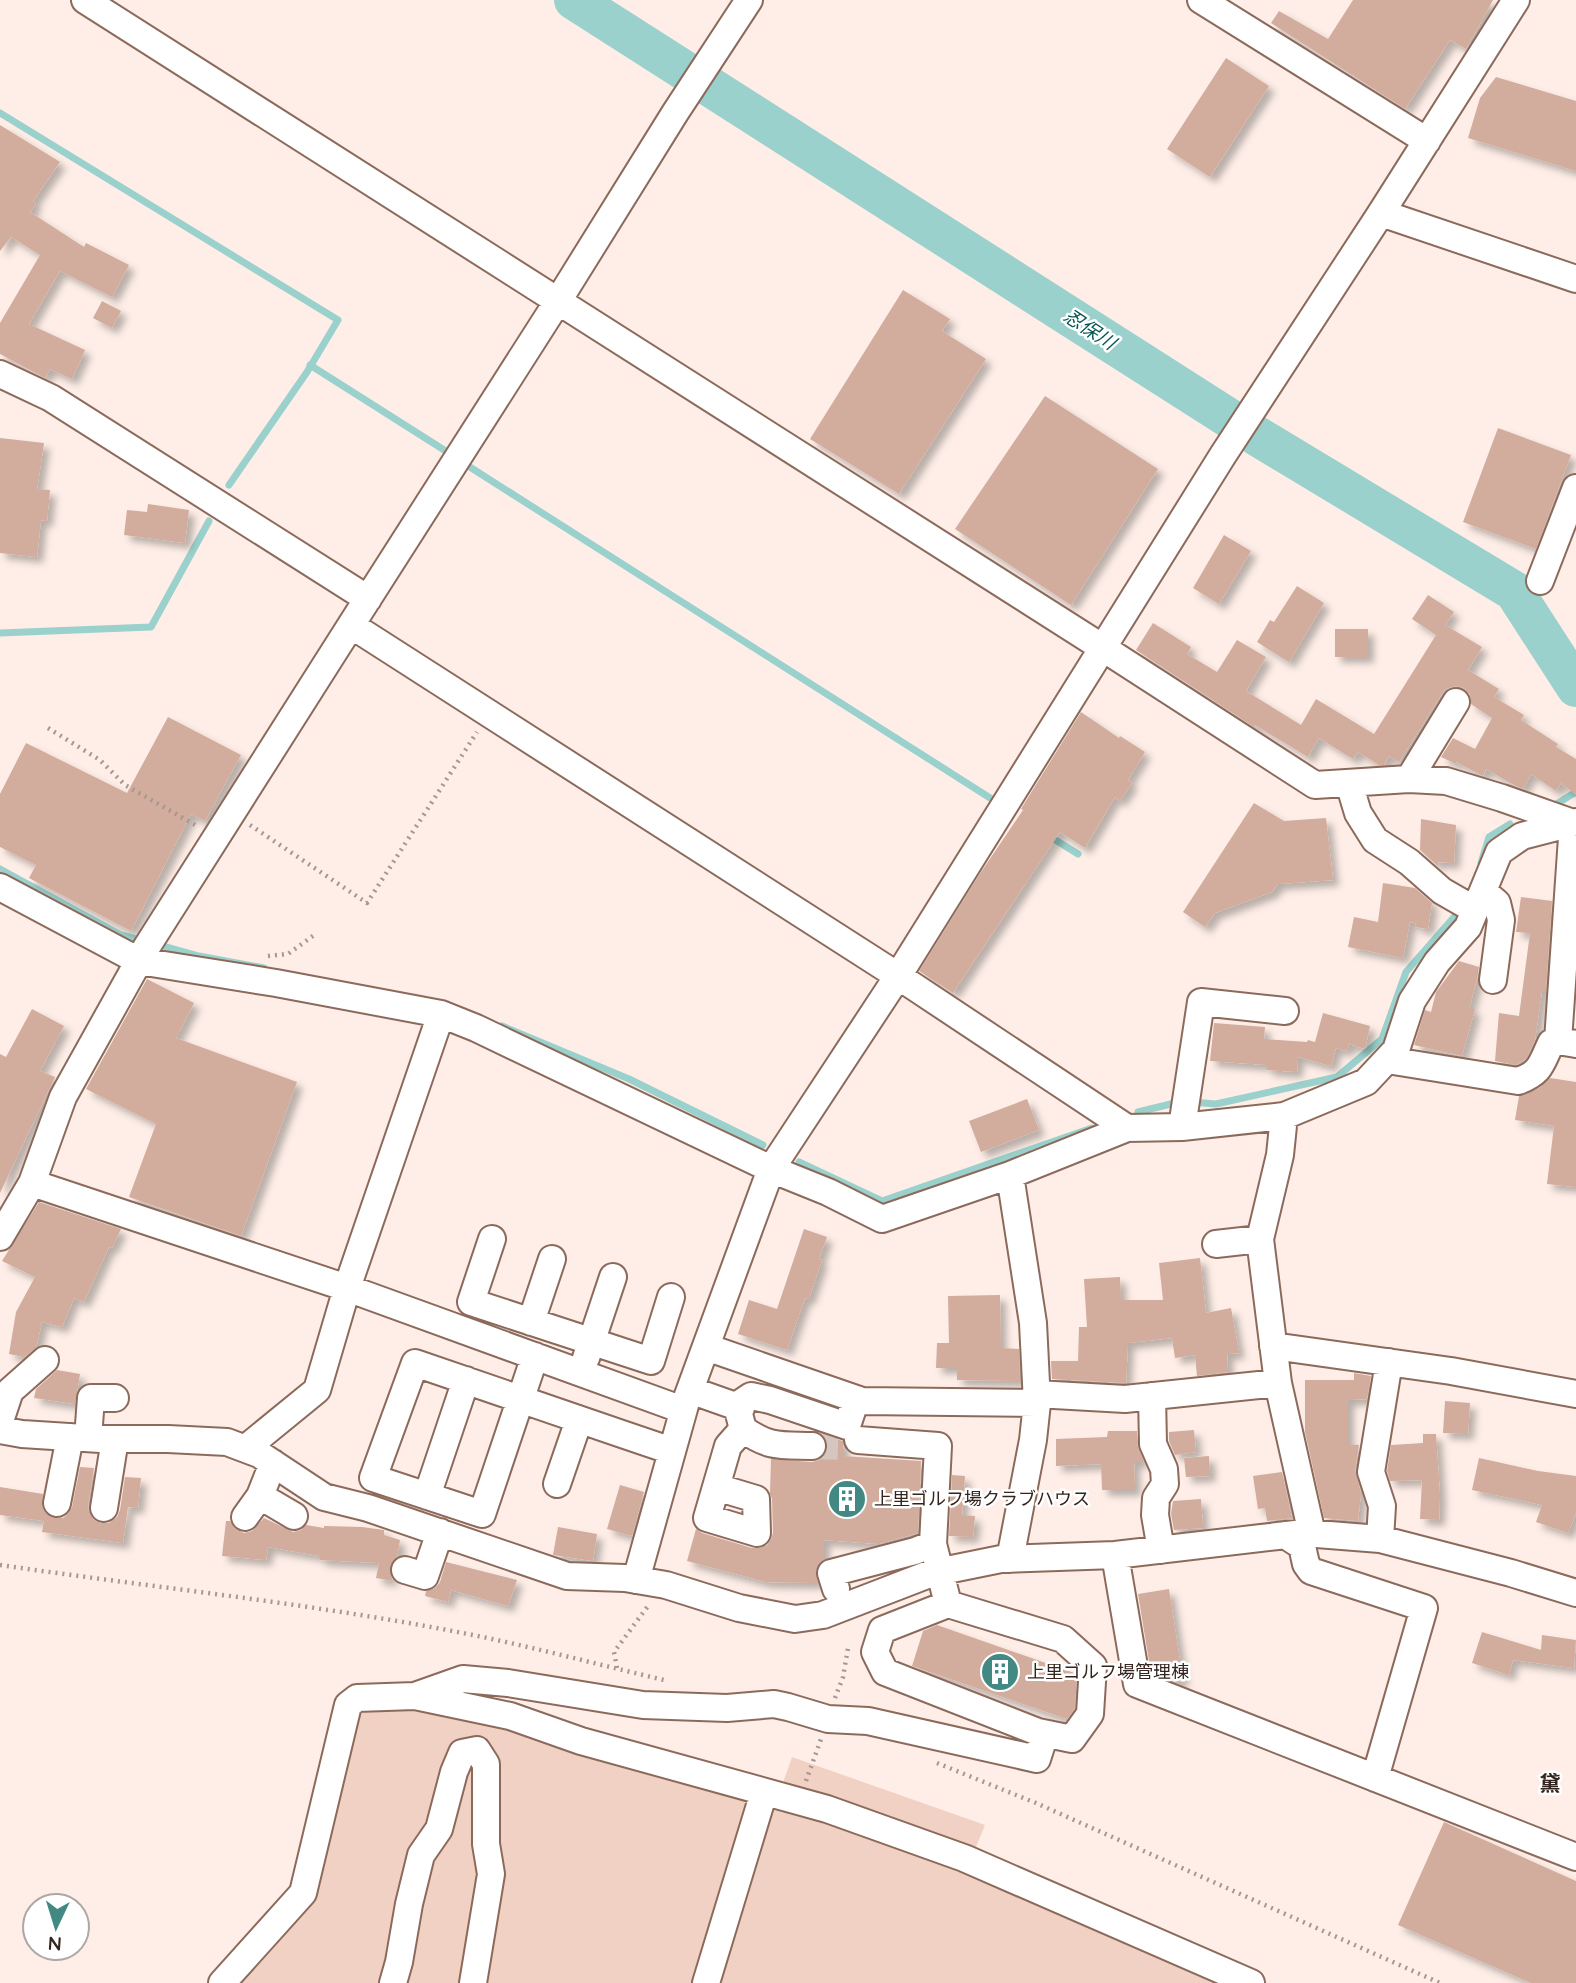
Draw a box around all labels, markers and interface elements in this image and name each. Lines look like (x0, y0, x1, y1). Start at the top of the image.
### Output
water label: 忍保川 (1060, 303, 1122, 356)
building icon: 上里ゴルフ場クラブハウス (826, 1478, 868, 1520)
place label: 上里ゴルフ場クラブハウス (874, 1487, 1090, 1510)
building icon: 上里ゴルフ場管理棟 (979, 1651, 1021, 1693)
place label: 上里ゴルフ場管理棟 (1027, 1660, 1189, 1683)
district label: 黛 (1540, 1770, 1561, 1796)
north arrow (21, 1892, 91, 1962)
text: N (47, 1932, 63, 1956)

